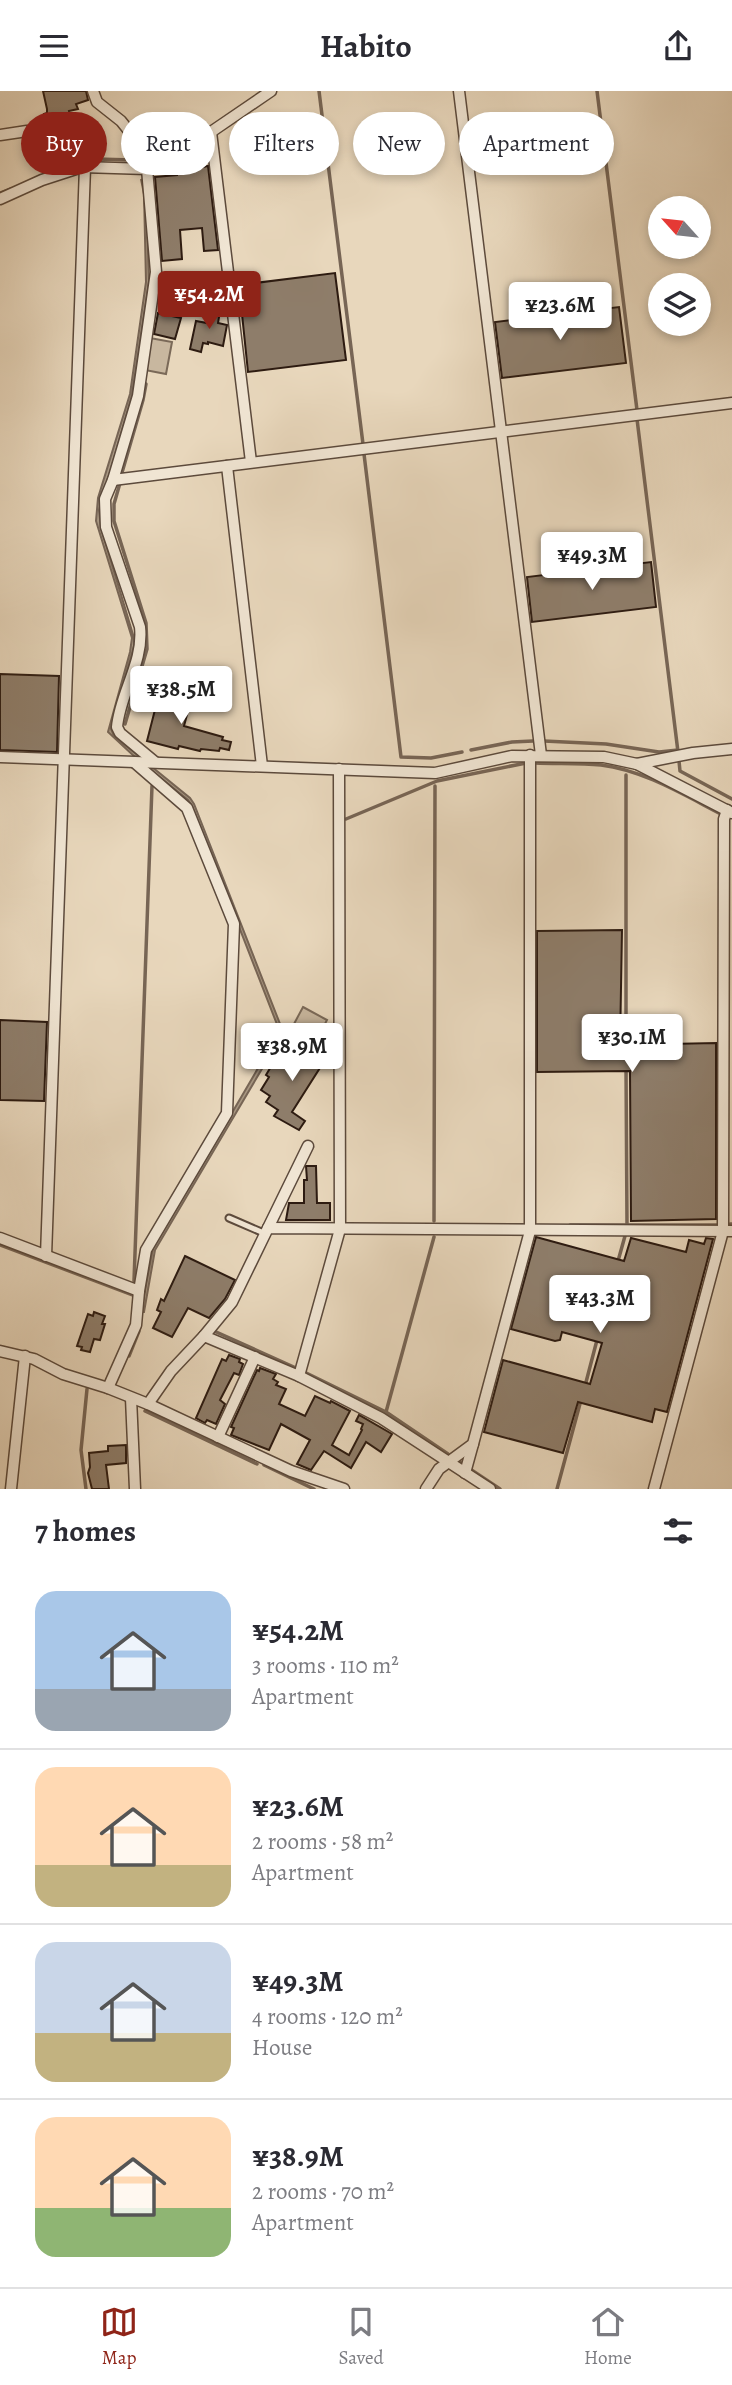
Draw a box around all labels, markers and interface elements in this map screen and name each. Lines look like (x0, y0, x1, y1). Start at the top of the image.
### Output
text: Habito (320, 24, 412, 68)
icon: menu (35, 27, 73, 65)
icon: share (659, 27, 697, 65)
chip: Buy (21, 112, 107, 175)
chip: Rent (121, 112, 215, 175)
chip: Filters (229, 112, 339, 175)
chip: New (353, 112, 445, 175)
chip: Apartment (459, 112, 614, 175)
north arrow (648, 196, 710, 259)
map controls (648, 196, 711, 336)
pin: ¥54.2M (152, 271, 266, 331)
button: layers (648, 273, 711, 336)
text: ¥54.2M (174, 278, 244, 309)
pin: ¥23.6M (503, 282, 617, 342)
text: ¥23.6M (525, 289, 595, 320)
pin: ¥49.3M (535, 533, 649, 592)
text: ¥49.3M (557, 539, 627, 570)
pin: ¥38.5M (124, 667, 238, 726)
text: ¥38.5M (146, 673, 216, 704)
pin: ¥30.1M (575, 1014, 689, 1074)
text: ¥30.1M (598, 1021, 666, 1052)
pin: ¥38.9M (235, 1023, 349, 1083)
text: ¥38.9M (257, 1030, 327, 1061)
pin: ¥43.3M (543, 1275, 657, 1335)
text: ¥43.3M (565, 1282, 635, 1313)
text: 7 homes (35, 1511, 136, 1551)
icon: filters (659, 1512, 697, 1550)
text: ¥54.2M (252, 1610, 344, 1650)
icon: home (91, 1619, 175, 1703)
text: 3 rooms · 110 m² (252, 1650, 399, 1681)
text: Apartment (252, 1681, 354, 1712)
text: ¥23.6M (252, 1786, 344, 1826)
icon: home (91, 1795, 175, 1879)
text: 2 rooms · 58 m² (252, 1826, 393, 1857)
text: Apartment (252, 1857, 354, 1888)
text: ¥49.3M (252, 1961, 344, 2001)
icon: home (91, 1970, 175, 2054)
text: 4 rooms · 120 m² (252, 2001, 403, 2032)
text: House (252, 2032, 312, 2063)
text: ¥38.9M (252, 2136, 344, 2176)
icon: home (91, 2145, 175, 2229)
text: 2 rooms · 70 m² (252, 2176, 394, 2207)
text: Apartment (252, 2207, 354, 2238)
tab: Map (100, 2303, 138, 2371)
tab: Saved (339, 2303, 384, 2371)
tab: Home (584, 2303, 632, 2371)

